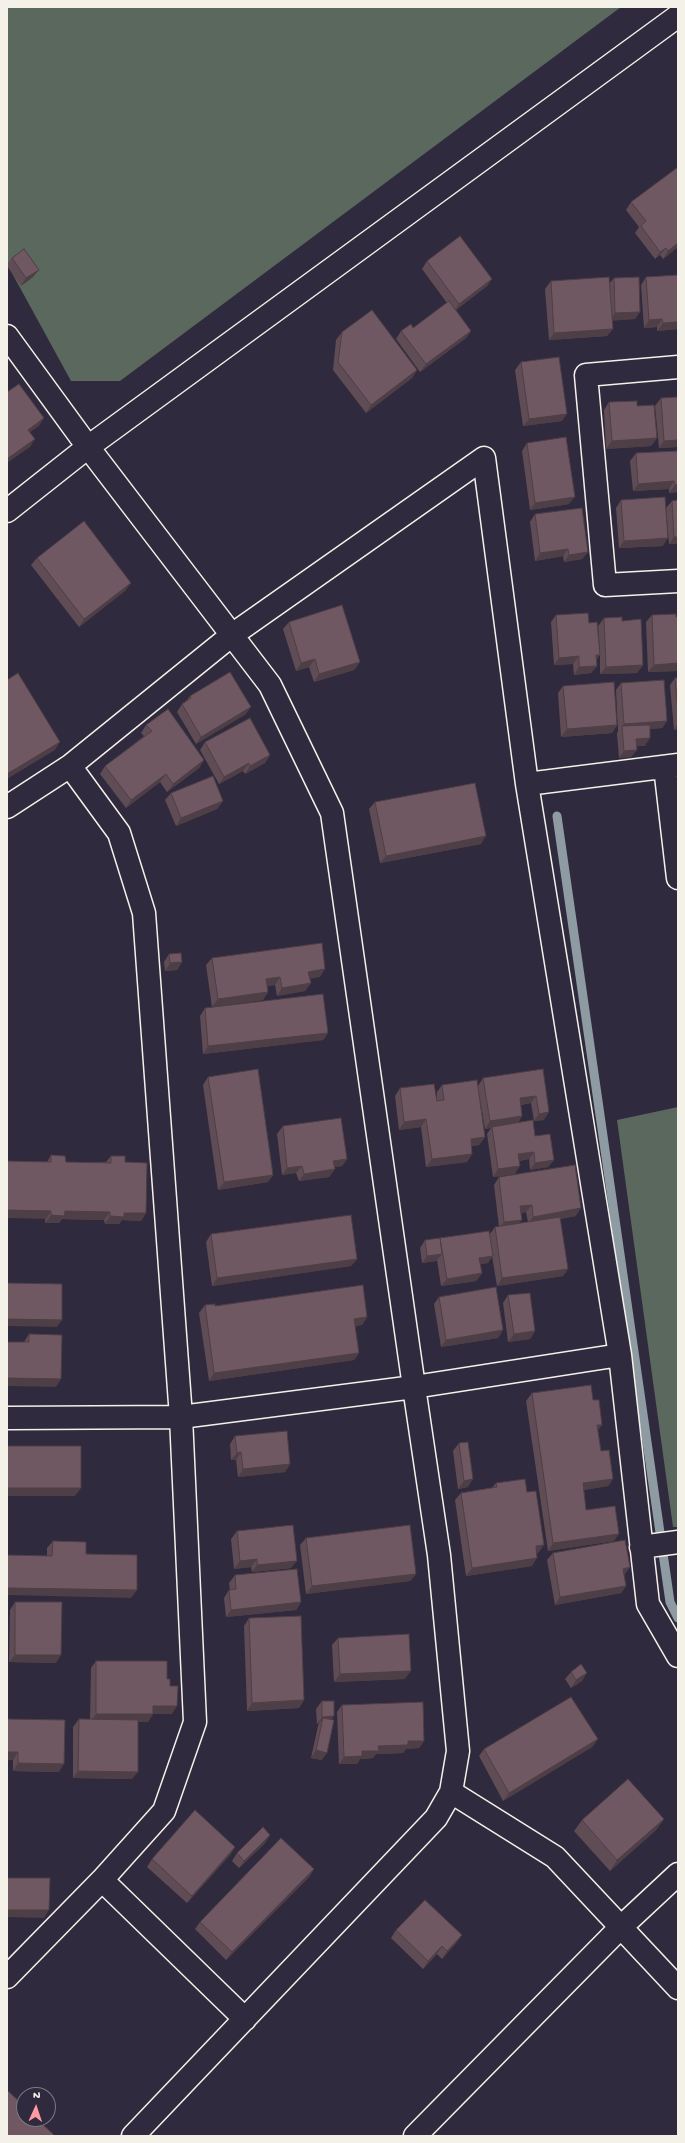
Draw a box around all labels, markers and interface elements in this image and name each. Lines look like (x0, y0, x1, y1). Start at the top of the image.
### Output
north arrow (16, 2087, 56, 2127)
text: N (33, 2090, 40, 2102)

